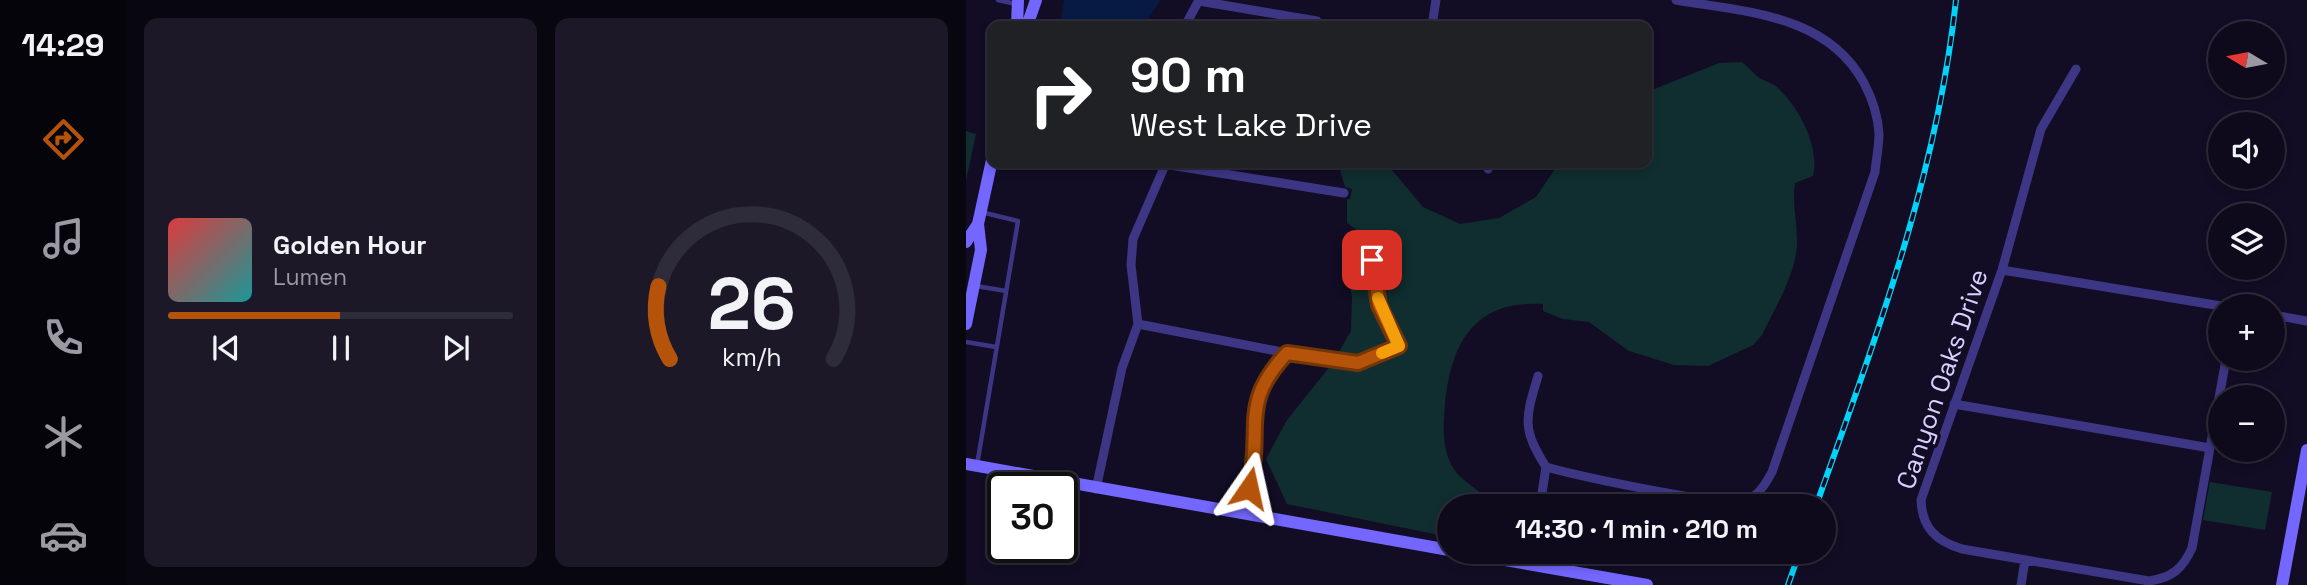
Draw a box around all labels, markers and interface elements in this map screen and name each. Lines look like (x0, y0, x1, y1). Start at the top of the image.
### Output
north arrow (2208, 21, 2286, 98)
map controls (2208, 21, 2285, 462)
text: 14:29 (21, 25, 105, 65)
text: 90 m (1130, 44, 1246, 106)
icon: right (1015, 49, 1106, 140)
text: West Lake Drive (1130, 105, 1372, 145)
button: sound (2208, 112, 2285, 189)
icon: directions (39, 115, 88, 164)
button: layers (2208, 203, 2285, 280)
icon: music (39, 214, 88, 263)
text: Golden Hour (273, 228, 427, 262)
pin (1342, 230, 1402, 290)
icon: arrive (1353, 241, 1391, 279)
text: 26 (707, 257, 796, 350)
text: Lumen (273, 262, 347, 292)
street label: Canyon Oaks Drive (1888, 264, 1996, 494)
button: + (2208, 294, 2285, 371)
icon: phone (39, 313, 88, 362)
icon: previous (207, 329, 245, 367)
icon: pause (322, 329, 360, 367)
icon: next (437, 329, 475, 367)
text: km/h (722, 340, 781, 372)
button: − (2208, 385, 2285, 462)
icon: climate (39, 412, 88, 461)
position arrow (1212, 451, 1286, 525)
speed limit sign: 30 (987, 472, 1078, 563)
icon: car (39, 511, 88, 560)
text: 14:30 · 1 min · 210 m (1515, 512, 1758, 546)

